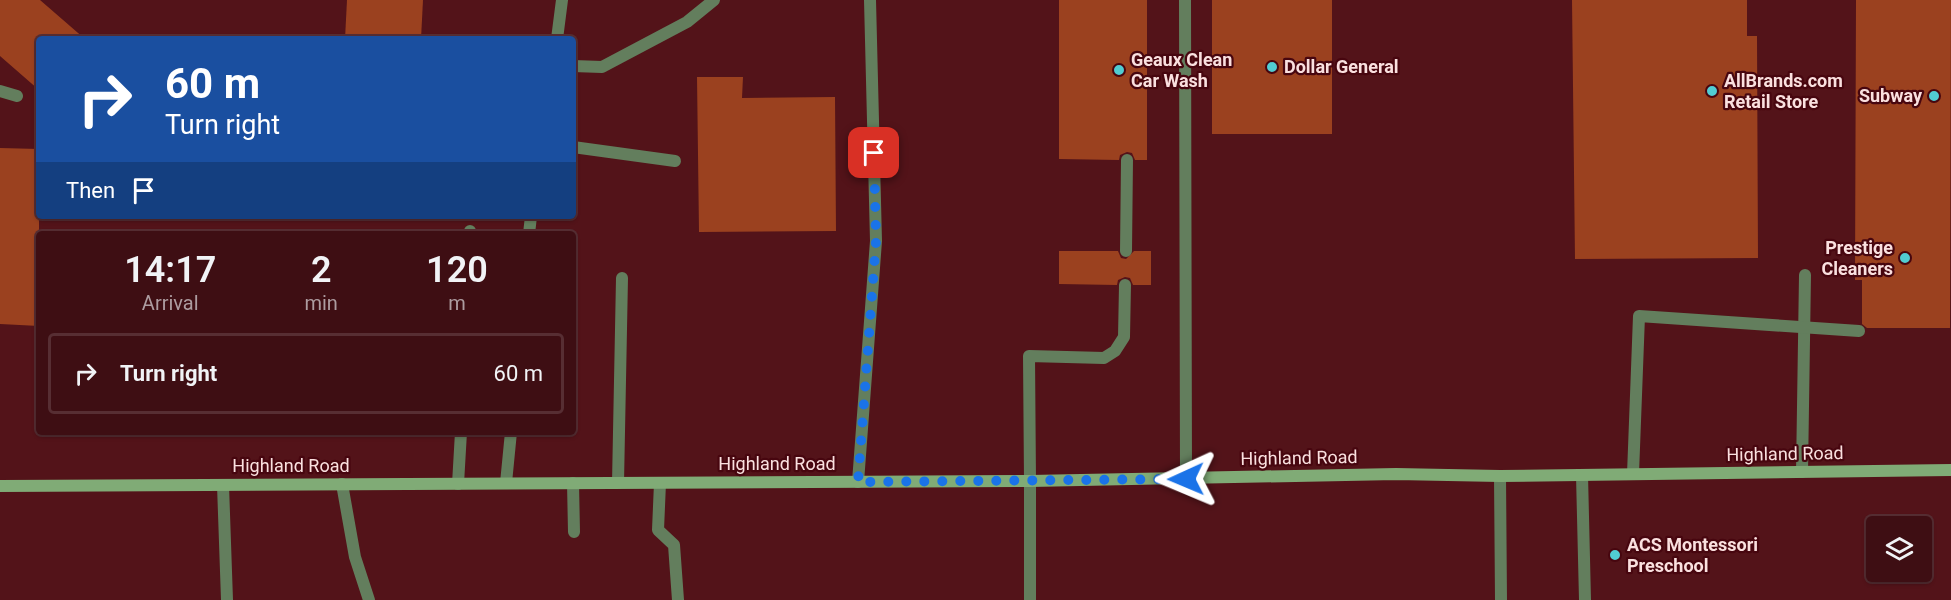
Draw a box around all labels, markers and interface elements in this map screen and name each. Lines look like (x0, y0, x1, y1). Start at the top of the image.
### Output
place label: Geaux Clean Car Wash (1131, 49, 1232, 91)
place label: Dollar General (1284, 56, 1399, 77)
text: 60 m (165, 59, 260, 108)
icon: right (66, 60, 144, 138)
marker: Dollar General (1265, 60, 1279, 74)
marker: Geaux Clean Car Wash (1112, 63, 1126, 77)
place label: AllBrands.com Retail Store (1724, 70, 1843, 112)
marker: AllBrands.com Retail Store (1705, 84, 1719, 98)
place label: Subway (1859, 85, 1923, 106)
marker: Subway (1927, 89, 1941, 103)
text: Turn right (165, 109, 280, 141)
pin (848, 127, 899, 178)
icon: arrive (857, 136, 890, 169)
icon: arrive (127, 174, 160, 207)
text: Then (66, 178, 115, 203)
place label: Prestige Cleaners (1821, 237, 1893, 279)
text: 14:17 (124, 249, 216, 291)
text: 2 (311, 249, 331, 291)
text: 120 (426, 249, 488, 291)
marker: Prestige Cleaners (1898, 251, 1912, 265)
text: Arrival (142, 291, 199, 315)
text: min (304, 291, 338, 315)
text: m (448, 291, 466, 315)
icon: right (69, 357, 102, 390)
text: Turn right (120, 361, 217, 386)
text: 60 m (494, 361, 543, 386)
street label: Highland Road (1726, 442, 1844, 465)
street label: Highland Road (1240, 446, 1358, 469)
position arrow (1154, 447, 1218, 511)
street label: Highland Road (718, 453, 836, 474)
street label: Highland Road (232, 455, 350, 476)
map controls (1866, 516, 1932, 582)
button: layers (1866, 516, 1932, 582)
place label: ACS Montessori Preschool (1627, 534, 1758, 576)
marker: ACS Montessori Preschool (1608, 548, 1622, 562)

